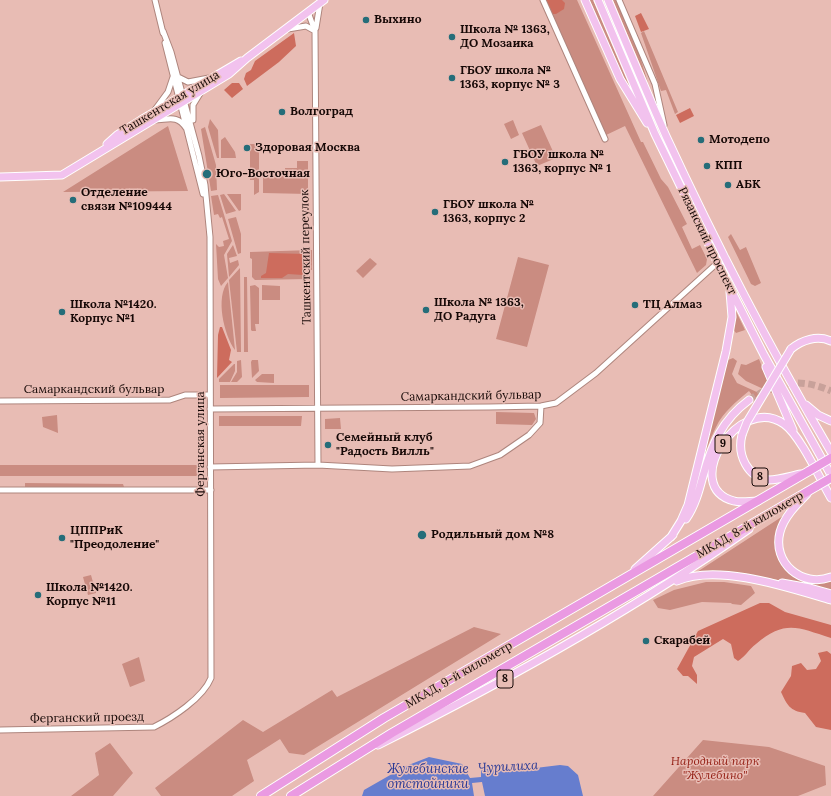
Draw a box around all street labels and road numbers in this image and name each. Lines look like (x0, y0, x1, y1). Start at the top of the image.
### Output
street label: Ташкентская улица (118, 68, 222, 138)
street label: Рязанский проспект (675, 185, 739, 297)
street label: Ташкентский переулок (298, 189, 314, 325)
street label: Самаркандский бульвар (24, 383, 164, 397)
street label: Самаркандский бульвар (401, 388, 541, 404)
street label: Ферганская улица (194, 391, 208, 497)
road number: 9 (715, 435, 731, 453)
road number: 8 (752, 468, 768, 486)
street label: МКАД, 8-й километр (694, 489, 806, 561)
street label: МКАД, 9-й километр (403, 638, 515, 712)
road number: 8 (497, 670, 513, 688)
street label: Ферганский проезд (30, 710, 144, 726)

